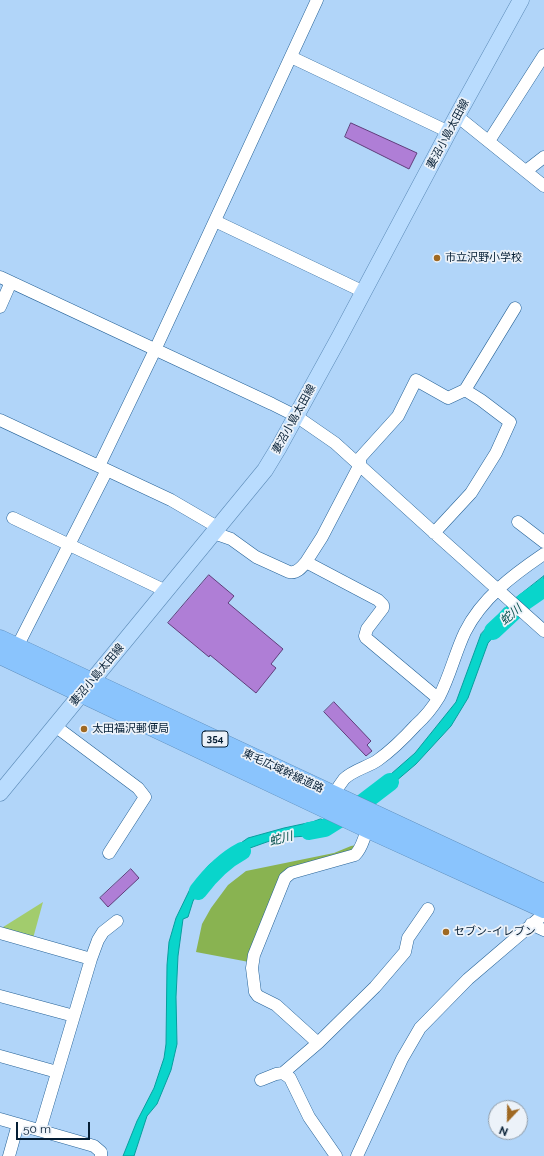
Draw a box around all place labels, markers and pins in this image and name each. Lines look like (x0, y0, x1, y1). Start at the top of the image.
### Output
place label: 市立沢野小学校 (445, 251, 522, 265)
marker: 市立沢野小学校 (432, 253, 442, 263)
place label: 太田福沢郵便局 (92, 722, 169, 736)
marker: 太田福沢郵便局 (79, 724, 89, 734)
place label: セブン-イレブン (454, 925, 536, 939)
marker: セブン-イレブン (441, 927, 451, 937)

